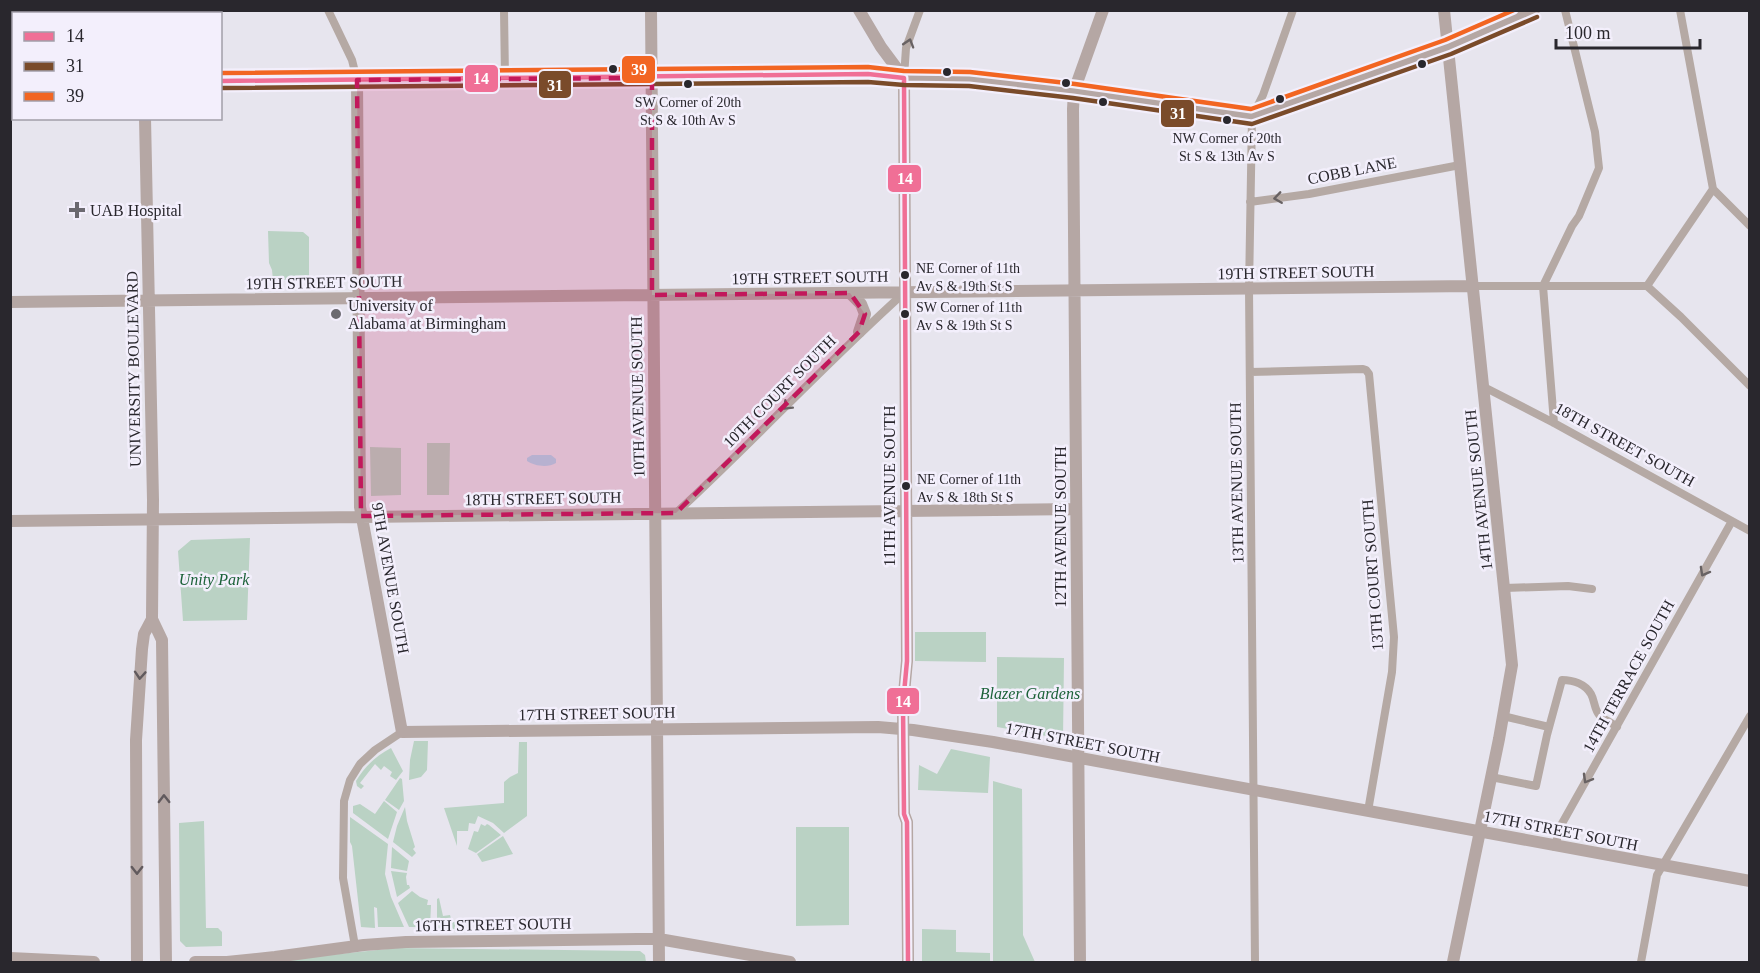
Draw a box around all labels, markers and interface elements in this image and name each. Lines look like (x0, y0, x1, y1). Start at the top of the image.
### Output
legend (12, 12, 222, 120)
scale bar (1556, 12, 1700, 50)
text: 100 m (1565, 23, 1611, 43)
text: 14 (66, 26, 84, 46)
one-way arrow (902, 38, 914, 49)
line badge: 39 (621, 55, 656, 84)
text: 31 (66, 56, 84, 76)
unlabelled marker (1416, 58, 1428, 70)
text: 39 (631, 61, 647, 78)
unlabelled marker (607, 63, 619, 75)
line badge: 14 (464, 64, 499, 93)
unlabelled marker (941, 66, 953, 78)
text: 14 (473, 70, 489, 87)
line badge: 31 (538, 70, 572, 99)
text: 31 (547, 77, 563, 94)
unlabelled marker (1060, 77, 1072, 89)
marker: SW Corner of 20th St S & 10th Av S (682, 78, 694, 90)
text: 39 (66, 86, 84, 106)
unlabelled marker (1274, 93, 1286, 105)
place label: SW Corner of 20th St S & 10th Av S (635, 95, 741, 128)
unlabelled marker (1097, 96, 1109, 108)
line badge: 31 (1160, 99, 1195, 128)
text: 31 (1170, 105, 1186, 122)
marker: NW Corner of 20th St S & 13th Av S (1221, 114, 1233, 126)
place label: NW Corner of 20th St S & 13th Av S (1173, 131, 1282, 164)
street label: COBB LANE (1306, 154, 1398, 187)
line badge: 14 (887, 164, 922, 193)
text: 14 (897, 170, 913, 187)
one-way arrow (1273, 191, 1283, 204)
marker: UAB Hospital (68, 201, 86, 219)
place label: UAB Hospital (90, 202, 183, 220)
place label: NE Corner of 11th Av S & 19th St S (916, 261, 1020, 294)
street label: 19TH STREET SOUTH (1217, 263, 1375, 282)
street label: 19TH STREET SOUTH (731, 268, 889, 287)
marker: NE Corner of 11th Av S & 19th St S (899, 269, 911, 281)
street label: UNIVERSITY BOULEVARD (123, 271, 144, 467)
street label: 19TH STREET SOUTH (245, 273, 403, 292)
place label: University of Alabama at Birmingham (348, 297, 507, 333)
place label: SW Corner of 11th Av S & 19th St S (916, 300, 1022, 333)
marker: University of Alabama at Birmingham (329, 307, 343, 321)
marker: SW Corner of 11th Av S & 19th St S (899, 308, 911, 320)
street label: 10TH AVENUE SOUTH (628, 316, 647, 478)
street label: 10TH COURT SOUTH (720, 331, 839, 451)
one-way arrow (784, 399, 794, 410)
street label: 18TH STREET SOUTH (1552, 399, 1698, 490)
street label: 13TH AVENUE SOUTH (1227, 402, 1246, 564)
street label: 11TH AVENUE SOUTH (881, 405, 898, 566)
street label: 14TH AVENUE SOUTH (1462, 408, 1495, 571)
street label: 12TH AVENUE SOUTH (1052, 446, 1069, 608)
place label: NE Corner of 11th Av S & 18th St S (917, 472, 1021, 505)
marker: NE Corner of 11th Av S & 18th St S (900, 480, 912, 492)
street label: 18TH STREET SOUTH (464, 489, 622, 508)
street label: 13TH COURT SOUTH (1359, 498, 1386, 651)
street label: 9TH AVENUE SOUTH (369, 501, 412, 656)
one-way arrow (1699, 566, 1711, 577)
park label: Unity Park (179, 571, 250, 589)
street label: 14TH TERRACE SOUTH (1579, 597, 1678, 755)
one-way arrow (134, 671, 147, 680)
park label: Blazer Gardens (980, 685, 1080, 702)
line badge: 14 (886, 687, 920, 715)
text: 14 (895, 693, 911, 710)
street label: 17TH STREET SOUTH (518, 704, 676, 723)
street label: 17TH STREET SOUTH (1004, 719, 1162, 766)
one-way arrow (1583, 773, 1594, 783)
one-way arrow (158, 795, 170, 804)
street label: 17TH STREET SOUTH (1482, 807, 1640, 854)
one-way arrow (131, 866, 143, 875)
street label: 16TH STREET SOUTH (414, 915, 572, 934)

